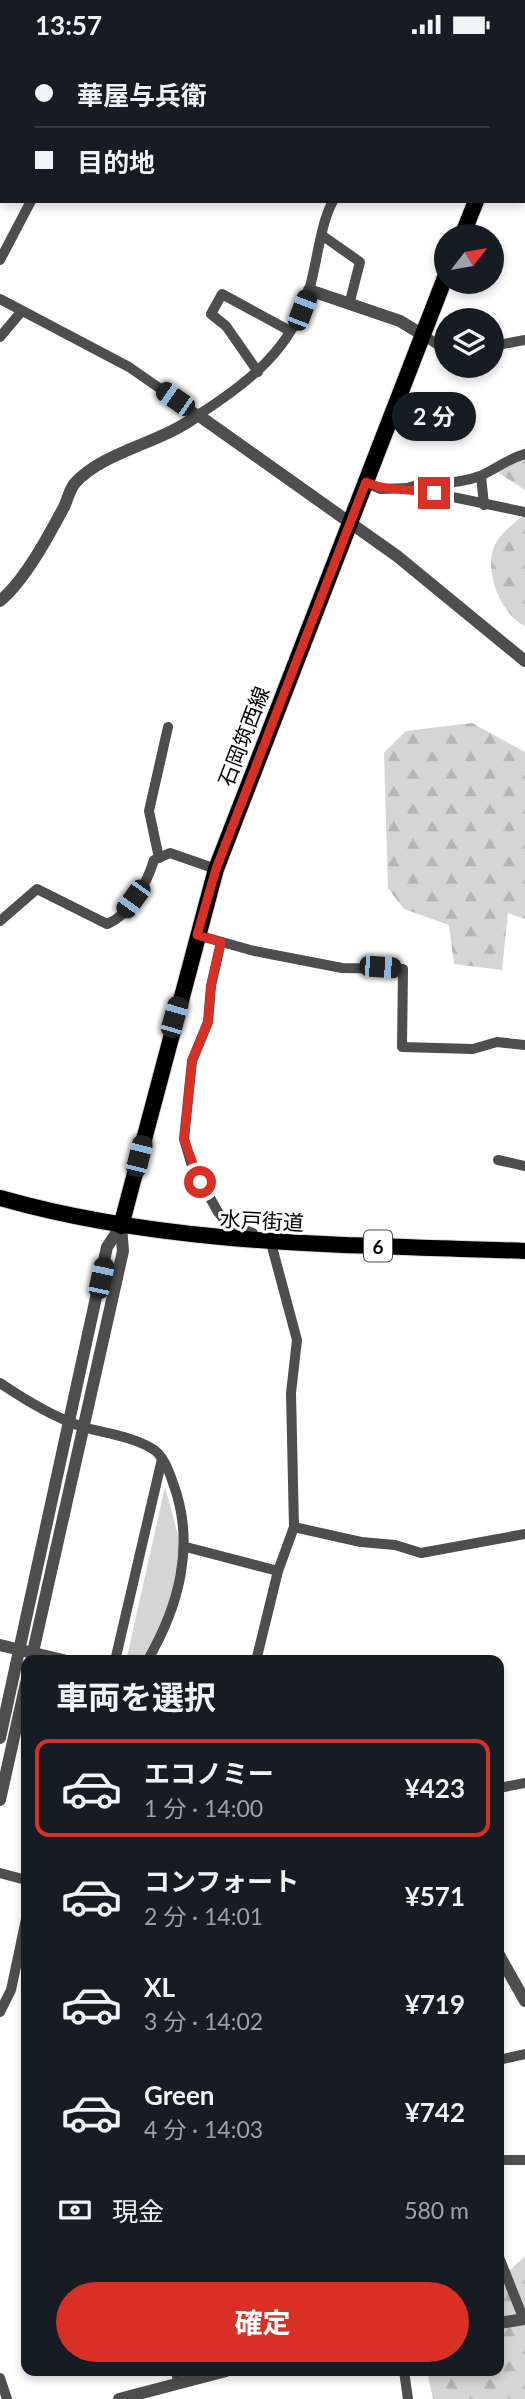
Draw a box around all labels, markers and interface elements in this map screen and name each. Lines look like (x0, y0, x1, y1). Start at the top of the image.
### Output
text: 13:57 (35, 9, 102, 41)
text: 華屋与兵衛 (77, 79, 207, 111)
text: 目的地 (77, 146, 155, 178)
north arrow (434, 224, 504, 294)
map controls (434, 224, 504, 378)
car (285, 287, 320, 333)
button: layers (434, 308, 504, 378)
car (152, 378, 199, 420)
callout: 2 分 (392, 391, 476, 441)
text: 2 分 (413, 402, 455, 430)
route end (418, 477, 450, 509)
street label: 石岡筑西線 (213, 683, 273, 789)
car (113, 876, 154, 922)
car (359, 955, 402, 979)
car (159, 994, 190, 1040)
car (124, 1133, 155, 1179)
route start (184, 1166, 216, 1198)
street label: 水戸街道 (219, 1205, 305, 1235)
road number: 6 (364, 1231, 392, 1261)
car (87, 1255, 116, 1301)
text: 車両を選択 (56, 1677, 216, 1716)
icon: car (60, 1757, 123, 1820)
text: エコノミー (144, 1757, 274, 1789)
text: ¥423 (405, 1772, 465, 1804)
text: 1 分 · 14:00 (144, 1794, 263, 1822)
icon: car (60, 1865, 123, 1928)
text: コンフォート (144, 1865, 299, 1897)
text: ¥571 (405, 1880, 465, 1912)
text: 2 分 · 14:01 (144, 1902, 263, 1930)
text: XL (144, 1971, 175, 2003)
icon: car (60, 1973, 123, 2036)
text: ¥719 (405, 1988, 465, 2020)
text: 3 分 · 14:02 (144, 2007, 263, 2035)
text: Green (144, 2079, 214, 2111)
icon: car (60, 2081, 123, 2144)
text: ¥742 (405, 2096, 465, 2128)
text: 4 分 · 14:03 (144, 2115, 263, 2143)
icon: cash (56, 2191, 94, 2229)
text: 現金 (112, 2195, 164, 2227)
text: 580 m (404, 2196, 469, 2224)
button: 確定 (56, 2282, 469, 2362)

